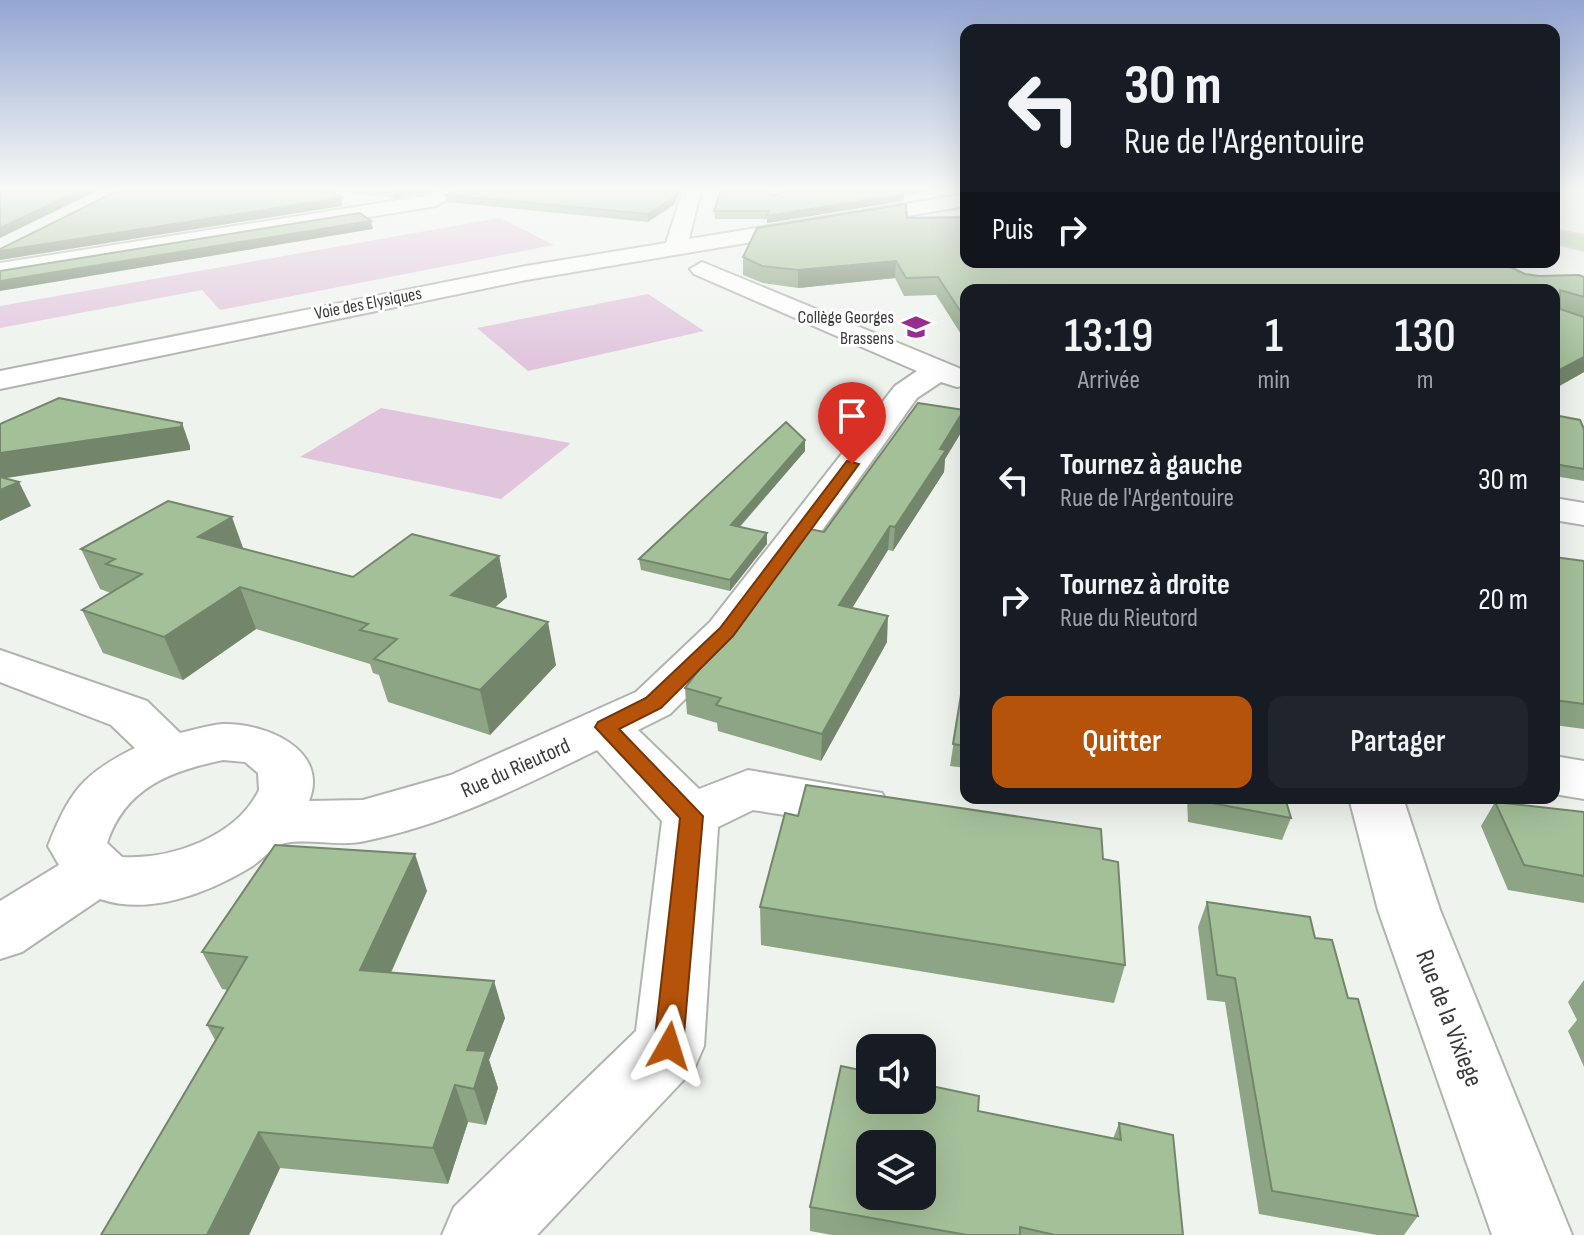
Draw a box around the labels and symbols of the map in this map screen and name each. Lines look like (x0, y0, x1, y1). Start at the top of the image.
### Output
street label: Voie des Elysiques (313, 283, 423, 324)
place label: Collège Georges Brassens (798, 307, 894, 349)
school or university icon: Collège Georges Brassens (901, 312, 931, 342)
pin (818, 382, 886, 464)
street label: Rue du Rieutord (457, 732, 574, 804)
street label: Rue de la Vixiege (1408, 946, 1489, 1091)
position arrow (627, 1004, 711, 1088)

